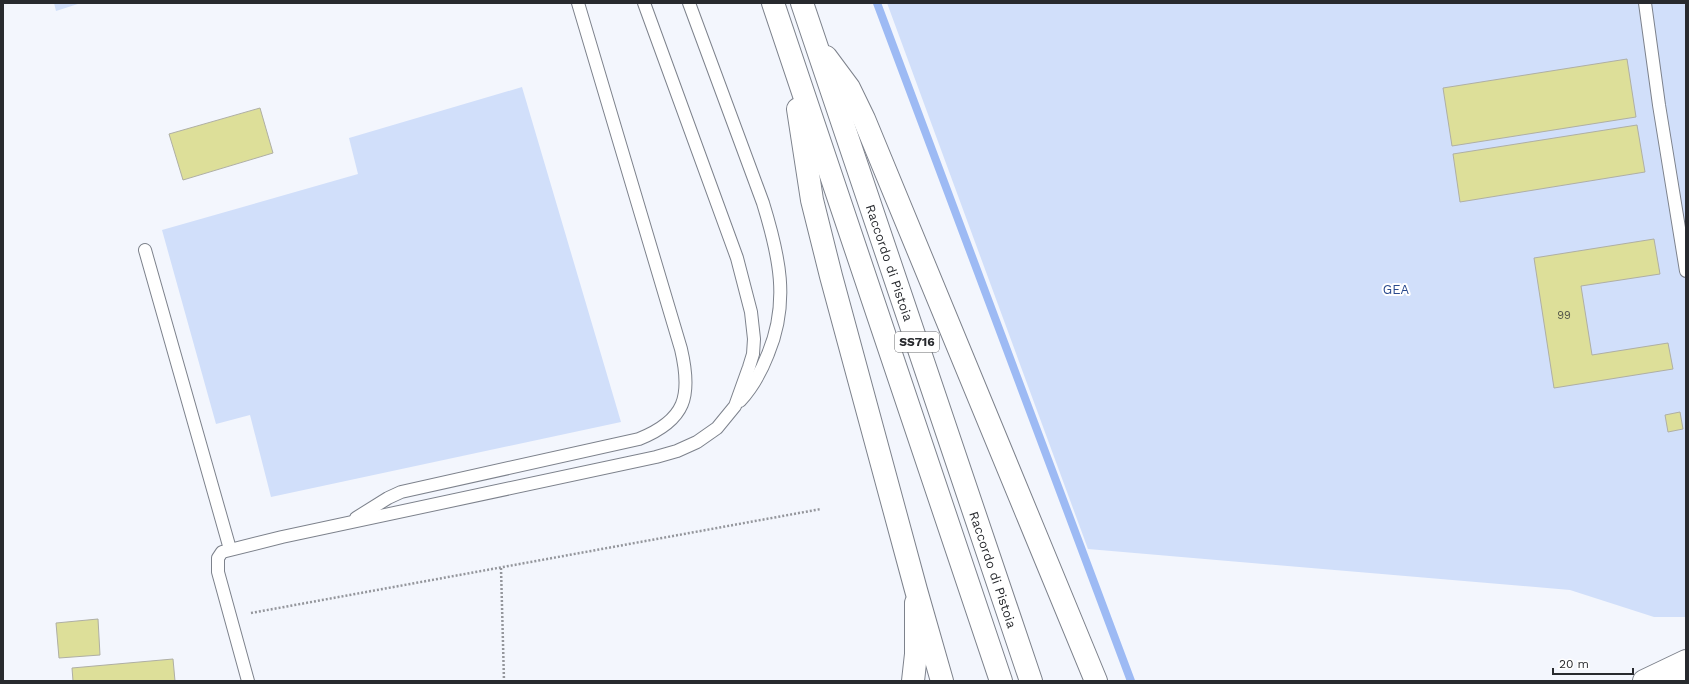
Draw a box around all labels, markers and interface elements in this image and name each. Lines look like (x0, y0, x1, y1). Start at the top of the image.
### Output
street label: Raccordo di Pistoia (863, 202, 916, 324)
park label: GEA (1383, 282, 1410, 297)
house number: 99 (1557, 309, 1571, 322)
road number: SS716 (895, 332, 939, 352)
street label: Raccordo di Pistoia (966, 509, 1020, 631)
scale bar (1553, 650, 1633, 676)
text: 20 m (1559, 657, 1589, 671)

